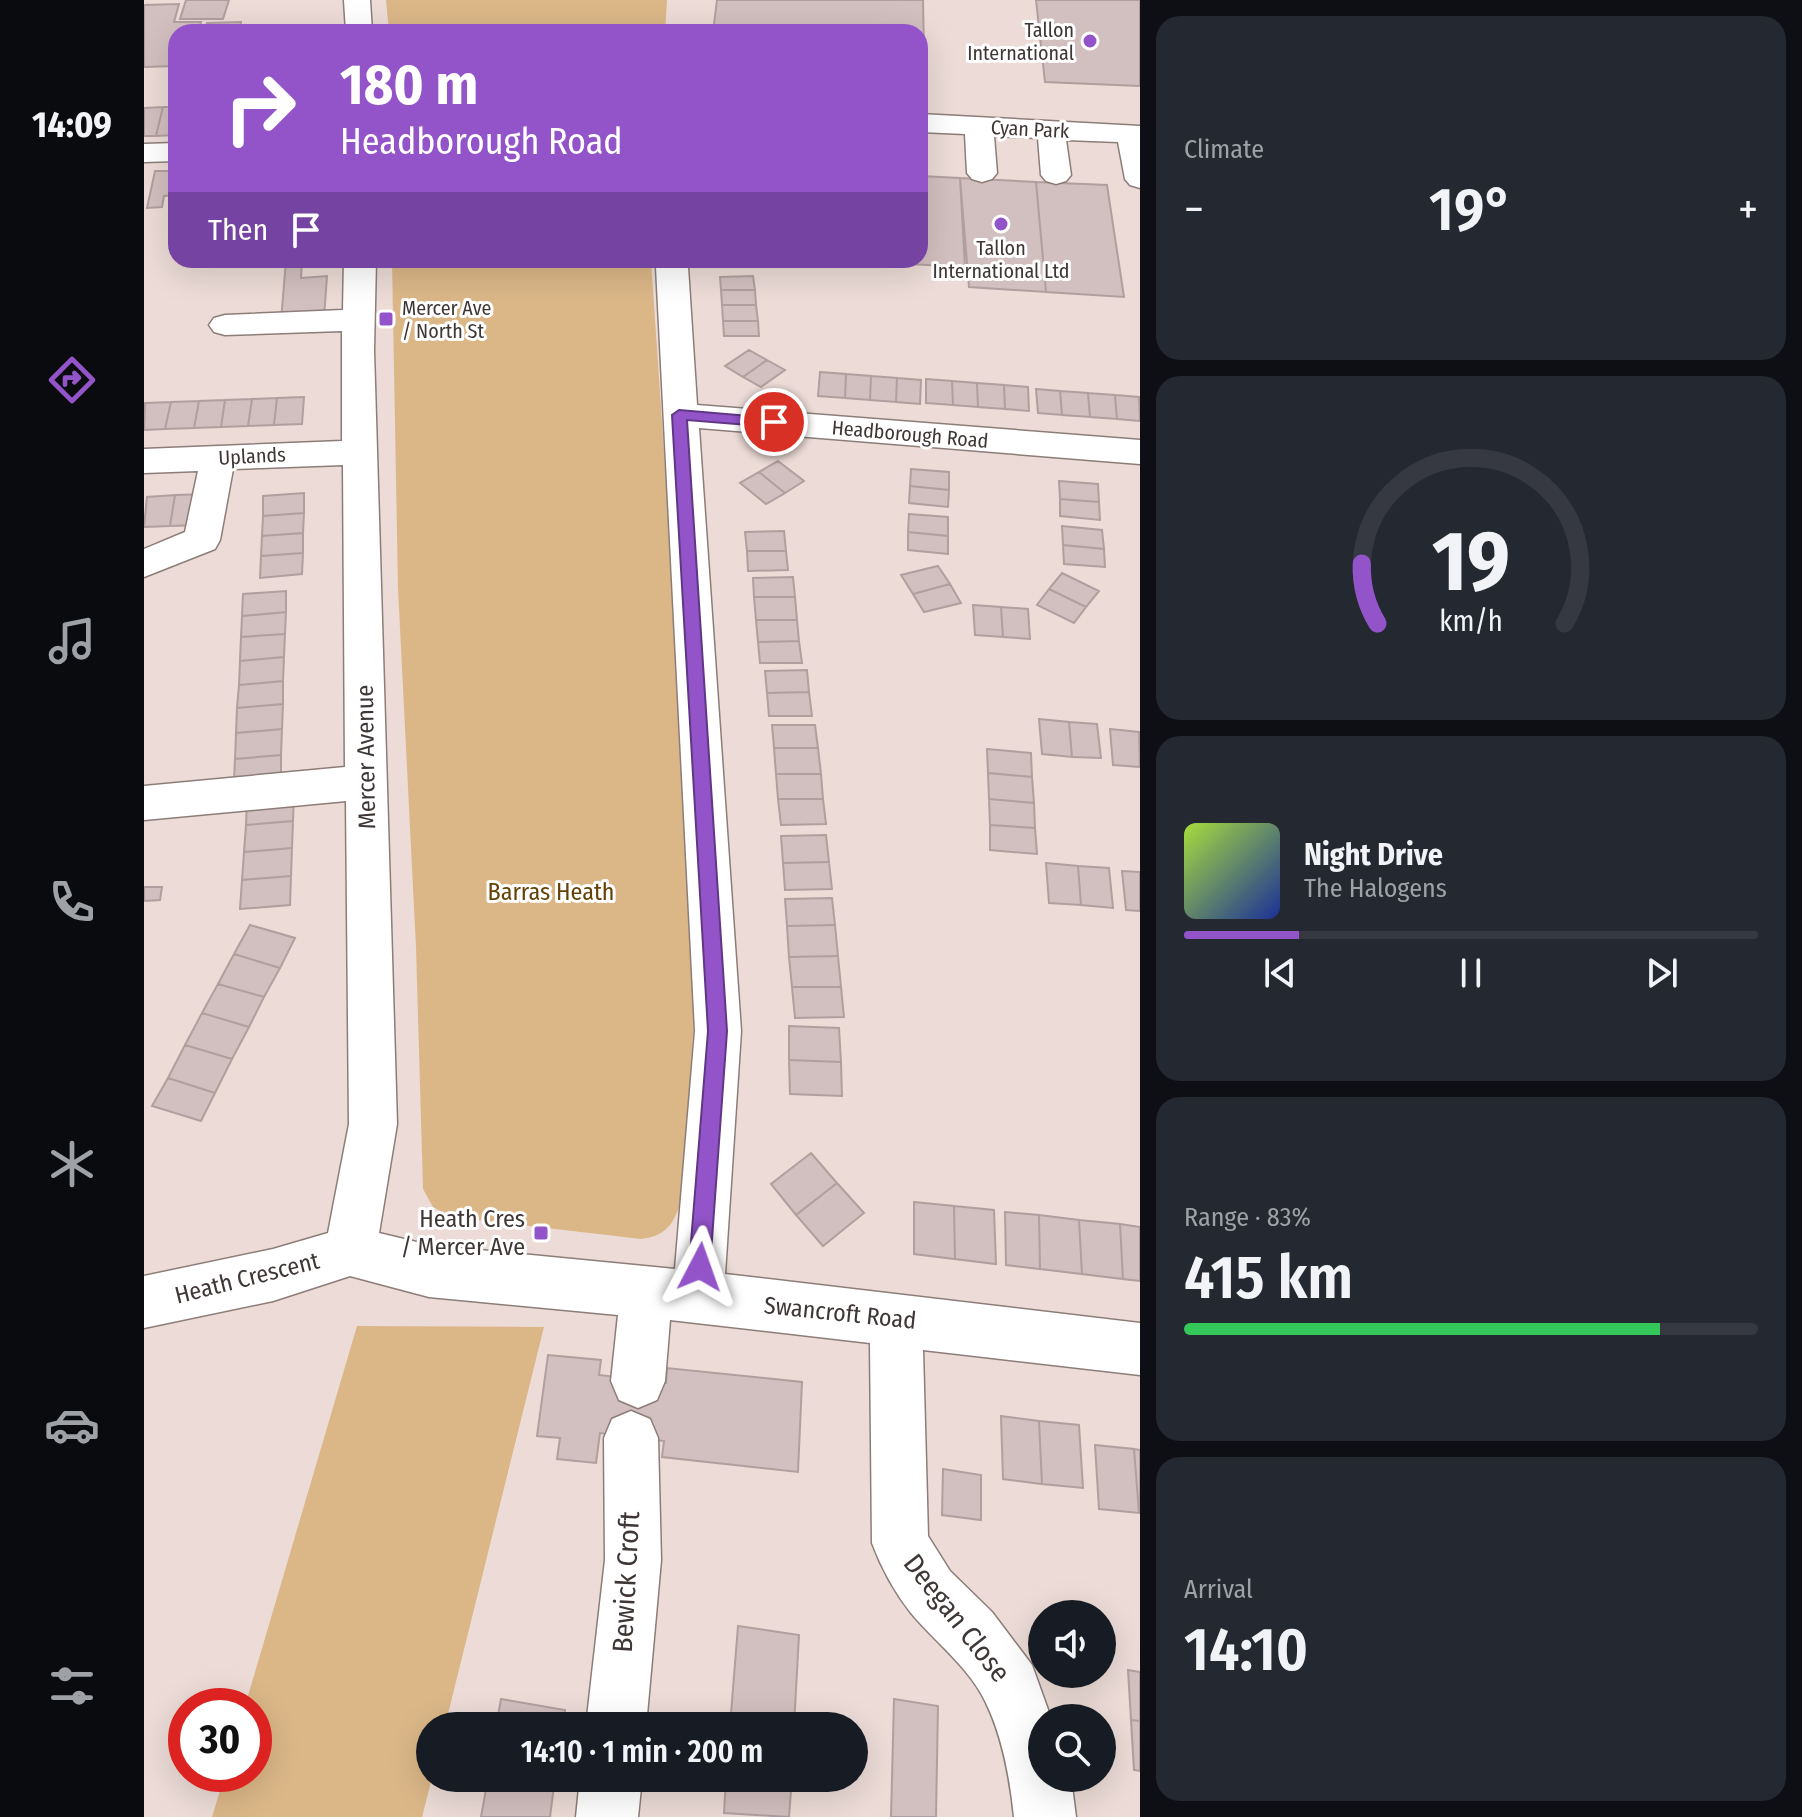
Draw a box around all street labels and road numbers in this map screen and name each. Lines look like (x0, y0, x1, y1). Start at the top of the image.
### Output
street label: Cyan Park (990, 115, 1070, 143)
street label: Headborough Road (831, 415, 989, 453)
street label: Uplands (218, 442, 286, 470)
street label: Mercer Avenue (351, 685, 381, 829)
street label: Heath Crescent (172, 1246, 322, 1309)
street label: Swancroft Road (763, 1291, 917, 1335)
street label: Bewick Croft (606, 1510, 646, 1653)
street label: Deegan Close (897, 1547, 1017, 1689)

